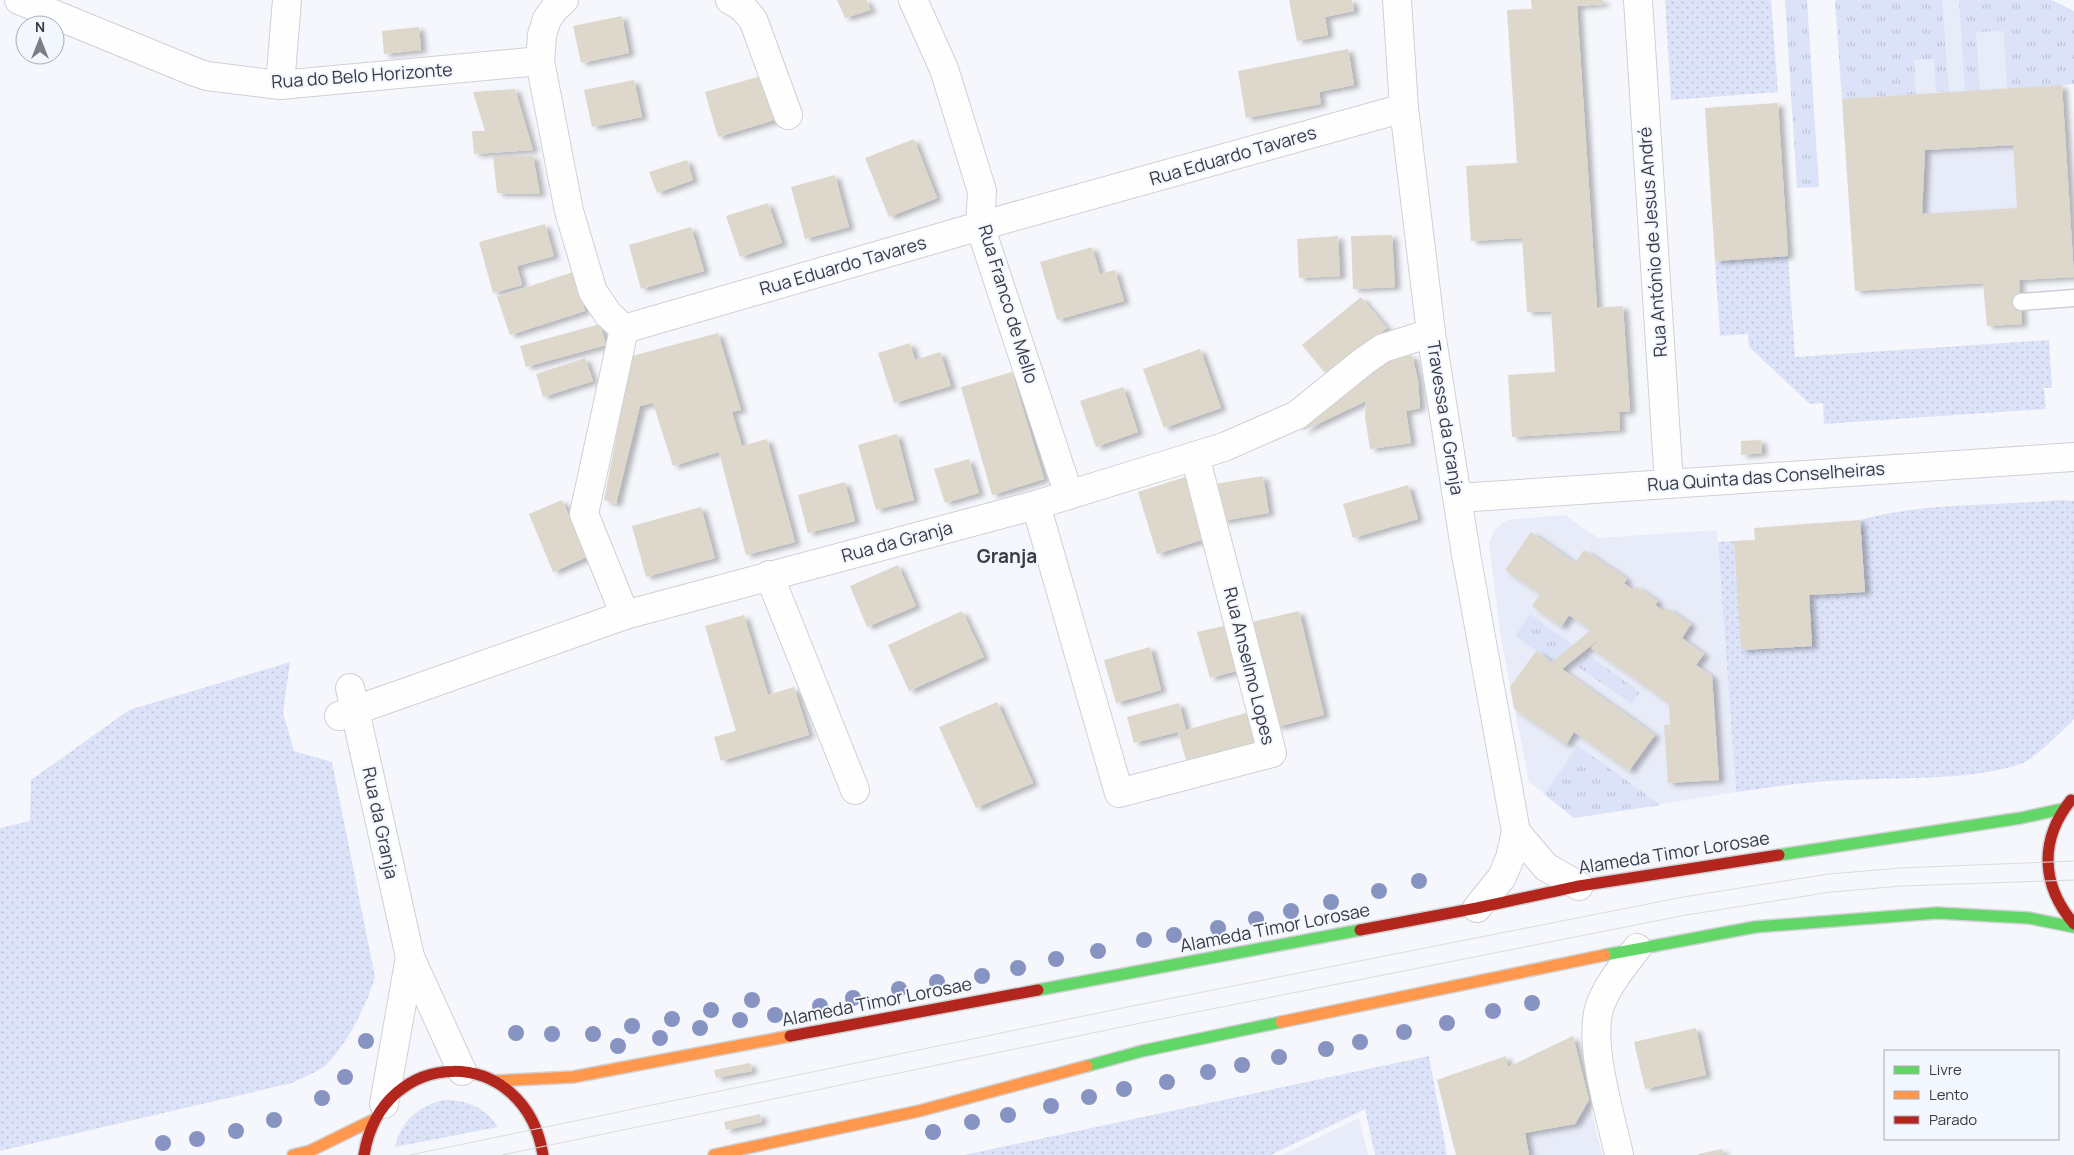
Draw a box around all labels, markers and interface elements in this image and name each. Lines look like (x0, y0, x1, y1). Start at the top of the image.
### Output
north arrow (15, 15, 65, 65)
text: N (35, 17, 45, 36)
street label: Rua do Belo Horizonte (270, 57, 453, 93)
street label: Rua Eduardo Tavares (1147, 120, 1319, 190)
street label: Rua António de Jesus André (1632, 126, 1672, 358)
street label: Rua Franco de Mello (973, 221, 1045, 386)
street label: Rua Eduardo Tavares (757, 230, 929, 300)
street label: Travessa da Granja (1422, 339, 1470, 497)
street label: Rua Quinta das Conselheiras (1646, 456, 1886, 496)
street label: Rua da Granja (839, 515, 955, 567)
district label: Granja (977, 543, 1037, 569)
street label: Rua Anselmo Lopes (1219, 584, 1281, 747)
street label: Rua da Granja (357, 765, 405, 881)
street label: Alameda Timor Lorosae (1577, 825, 1771, 879)
street label: Alameda Timor Lorosae (1178, 897, 1372, 957)
street label: Alameda Timor Lorosae (780, 971, 974, 1031)
legend (1884, 1050, 2059, 1140)
text: Livre (1929, 1059, 1962, 1080)
text: Lento (1929, 1084, 1969, 1105)
text: Parado (1929, 1109, 1977, 1130)

